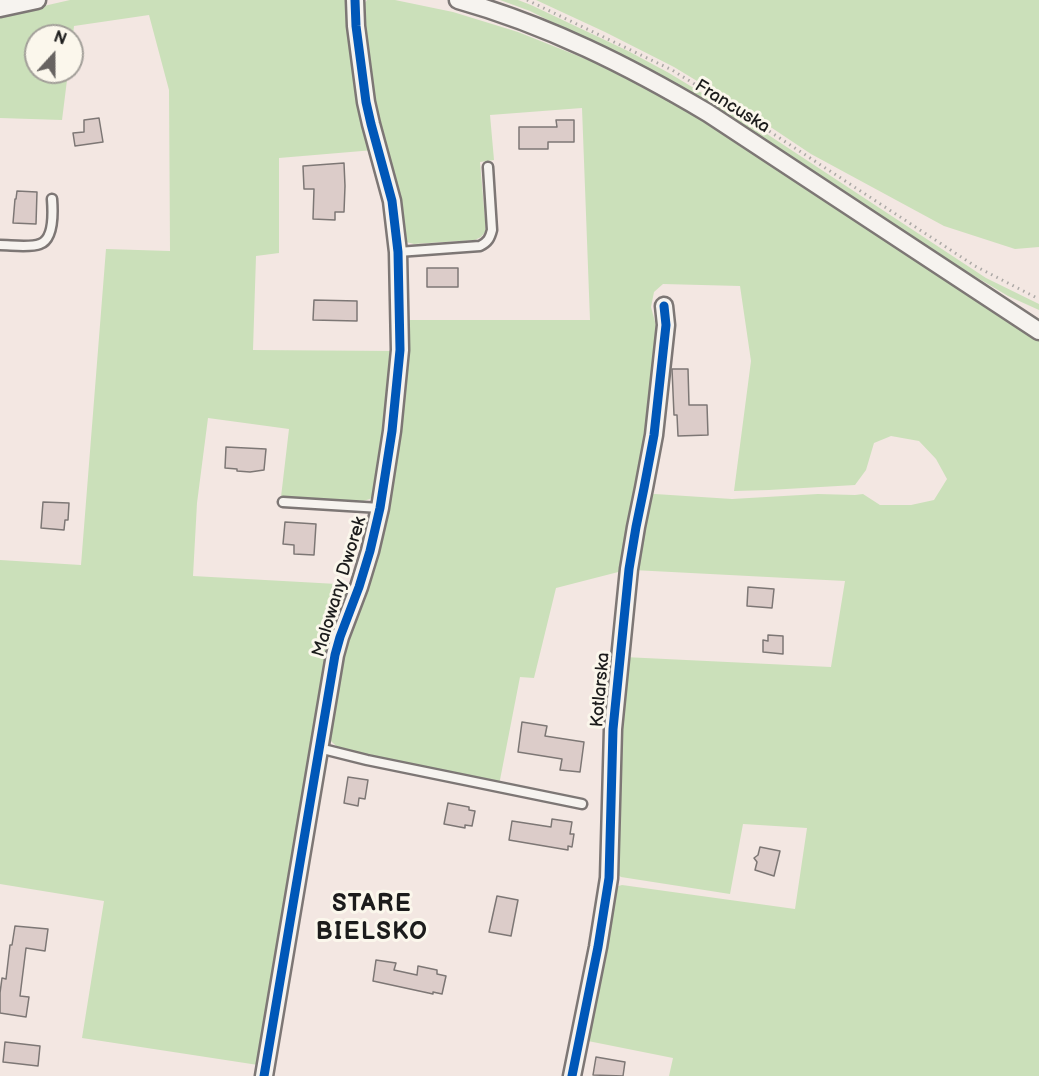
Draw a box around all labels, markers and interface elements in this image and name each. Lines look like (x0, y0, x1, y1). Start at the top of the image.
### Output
north arrow (24, 24, 84, 84)
text: N (51, 28, 69, 50)
street label: Francuska (690, 75, 774, 139)
street label: Malowany Dworek (308, 514, 372, 660)
street label: Kotlarska (587, 652, 615, 728)
district label: STARE BIELSKO (316, 891, 428, 947)

